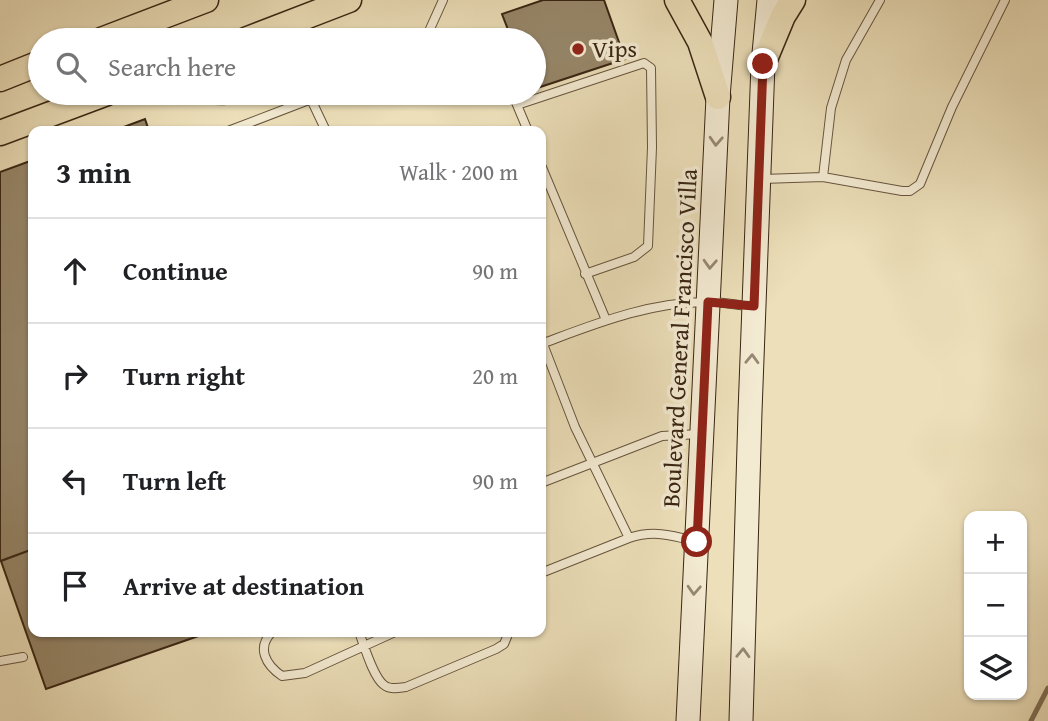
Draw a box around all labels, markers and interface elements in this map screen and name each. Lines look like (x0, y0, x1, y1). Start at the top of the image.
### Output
search box (28, 28, 546, 105)
place label: Vips (592, 31, 637, 66)
marker: Vips (570, 41, 586, 57)
text: Search here (108, 47, 236, 86)
icon: search (52, 48, 90, 86)
route end (747, 48, 778, 79)
one-way arrow (708, 136, 723, 147)
text: 3 min (56, 150, 131, 194)
text: Walk · 200 m (399, 155, 518, 188)
street label: Boulevard General Francisco Villa (653, 167, 706, 508)
text: Continue (123, 251, 228, 290)
icon: ahead (56, 252, 94, 290)
text: 90 m (472, 254, 518, 287)
one-way arrow (703, 259, 718, 270)
one-way arrow (744, 353, 759, 364)
text: Turn right (123, 356, 245, 395)
icon: right (56, 357, 94, 395)
text: 20 m (472, 359, 518, 392)
text: Turn left (123, 461, 226, 500)
icon: left (56, 462, 94, 500)
text: 90 m (472, 464, 518, 497)
map controls (964, 511, 1027, 700)
button: + (964, 511, 1027, 574)
route start (681, 526, 712, 557)
text: Arrive at destination (123, 566, 364, 605)
icon: arrive (56, 567, 94, 605)
button: − (964, 574, 1027, 637)
one-way arrow (687, 585, 702, 596)
button: layers (964, 637, 1027, 700)
one-way arrow (735, 647, 751, 658)

